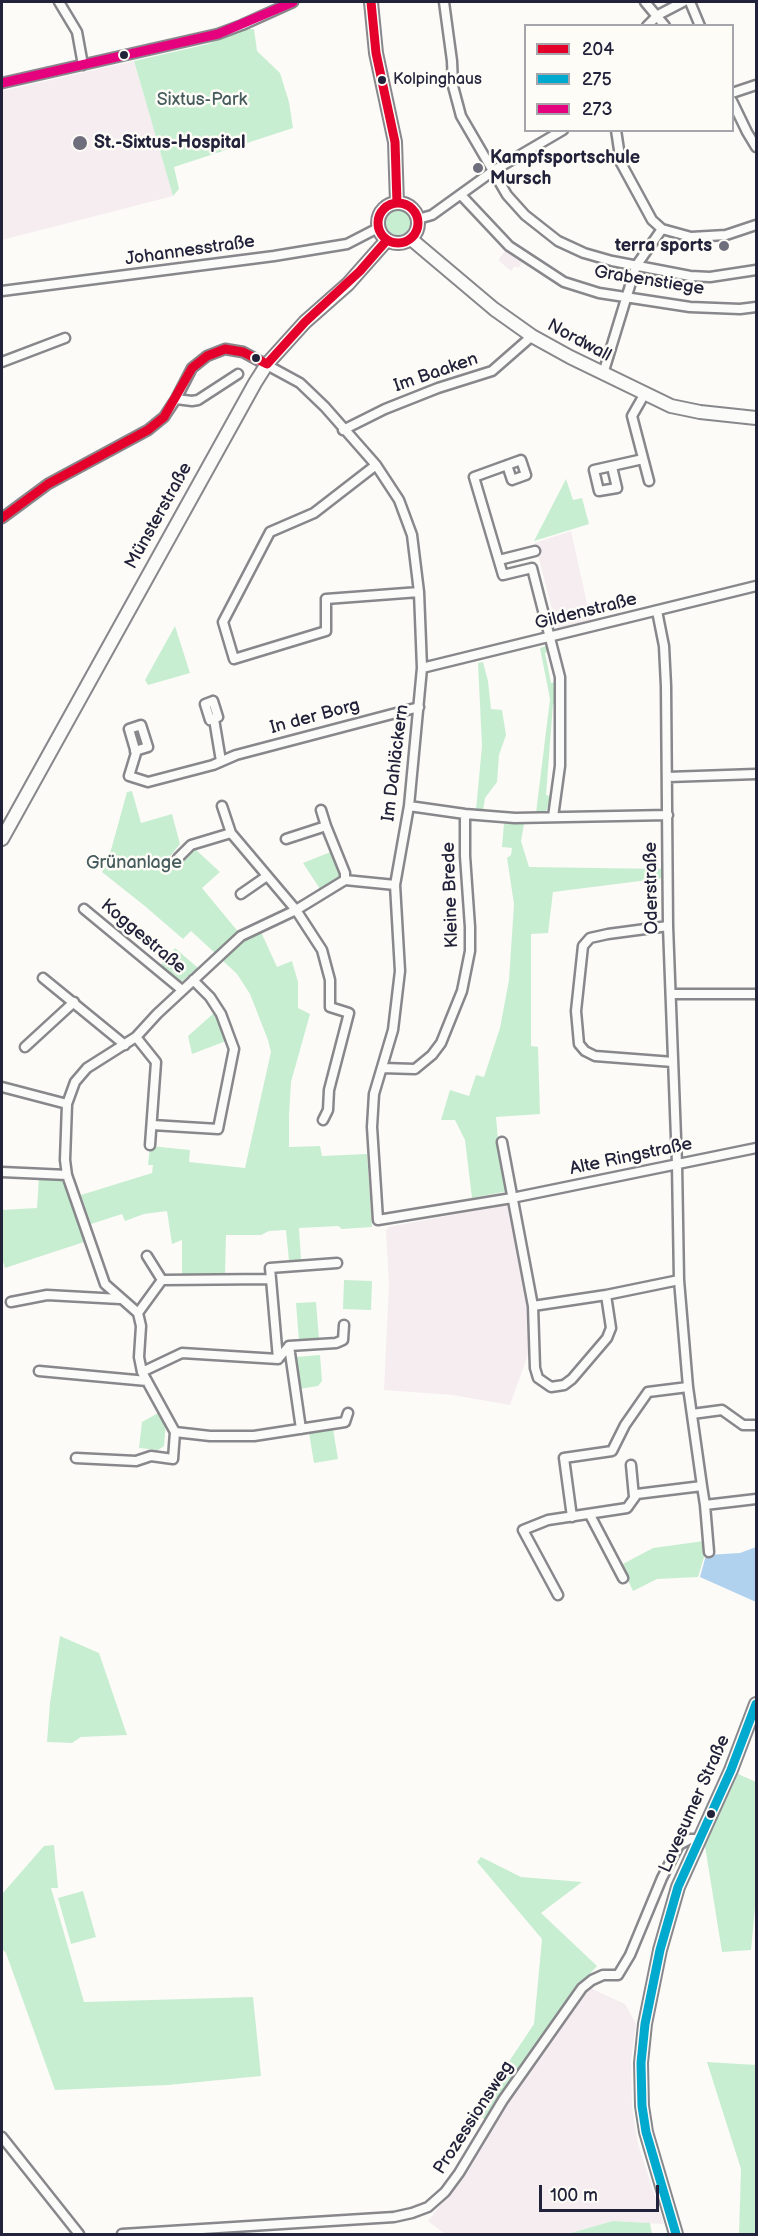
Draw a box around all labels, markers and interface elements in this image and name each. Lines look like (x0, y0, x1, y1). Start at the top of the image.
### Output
legend (524, 24, 734, 132)
text: 204 (582, 39, 614, 60)
unlabelled marker (118, 49, 130, 61)
text: 275 (582, 69, 612, 90)
place label: Kolpinghaus (393, 70, 482, 90)
marker: Kolpinghaus (376, 74, 388, 86)
park label: Sixtus-Park (157, 89, 247, 111)
text: 273 (582, 99, 613, 120)
place label: St.-Sixtus-Hospital (94, 132, 246, 154)
marker: St.-Sixtus-Hospital (71, 134, 89, 152)
place label: Kampfsportschule Mursch (490, 147, 640, 190)
marker: Kampfsportschule Mursch (471, 161, 485, 175)
street label: Johannesstraße (124, 231, 256, 271)
place label: terra sports (615, 235, 712, 257)
marker: terra sports (717, 239, 731, 253)
street label: Grabenstiege (592, 262, 706, 300)
street label: Nordwall (543, 315, 615, 367)
street label: Im Baaken (391, 349, 481, 397)
unlabelled marker (250, 352, 262, 364)
street label: Münsterstraße (121, 459, 197, 573)
street label: Gildenstraße (533, 589, 639, 635)
street label: In der Borg (268, 695, 362, 739)
street label: Im Dahläckern (378, 703, 414, 823)
street label: Kleine Brede (438, 842, 464, 948)
street label: Oderstraße (640, 842, 664, 934)
park label: Grünanlage (86, 852, 182, 874)
street label: Koggestraße (96, 895, 190, 979)
street label: Alte Ringstraße (568, 1133, 694, 1181)
street label: Lavesumer Straße (655, 1732, 735, 1876)
unlabelled marker (705, 1808, 717, 1820)
street label: Prozessionsweg (429, 2057, 519, 2179)
scale bar (542, 2173, 662, 2211)
text: 100 m (550, 2185, 598, 2206)

